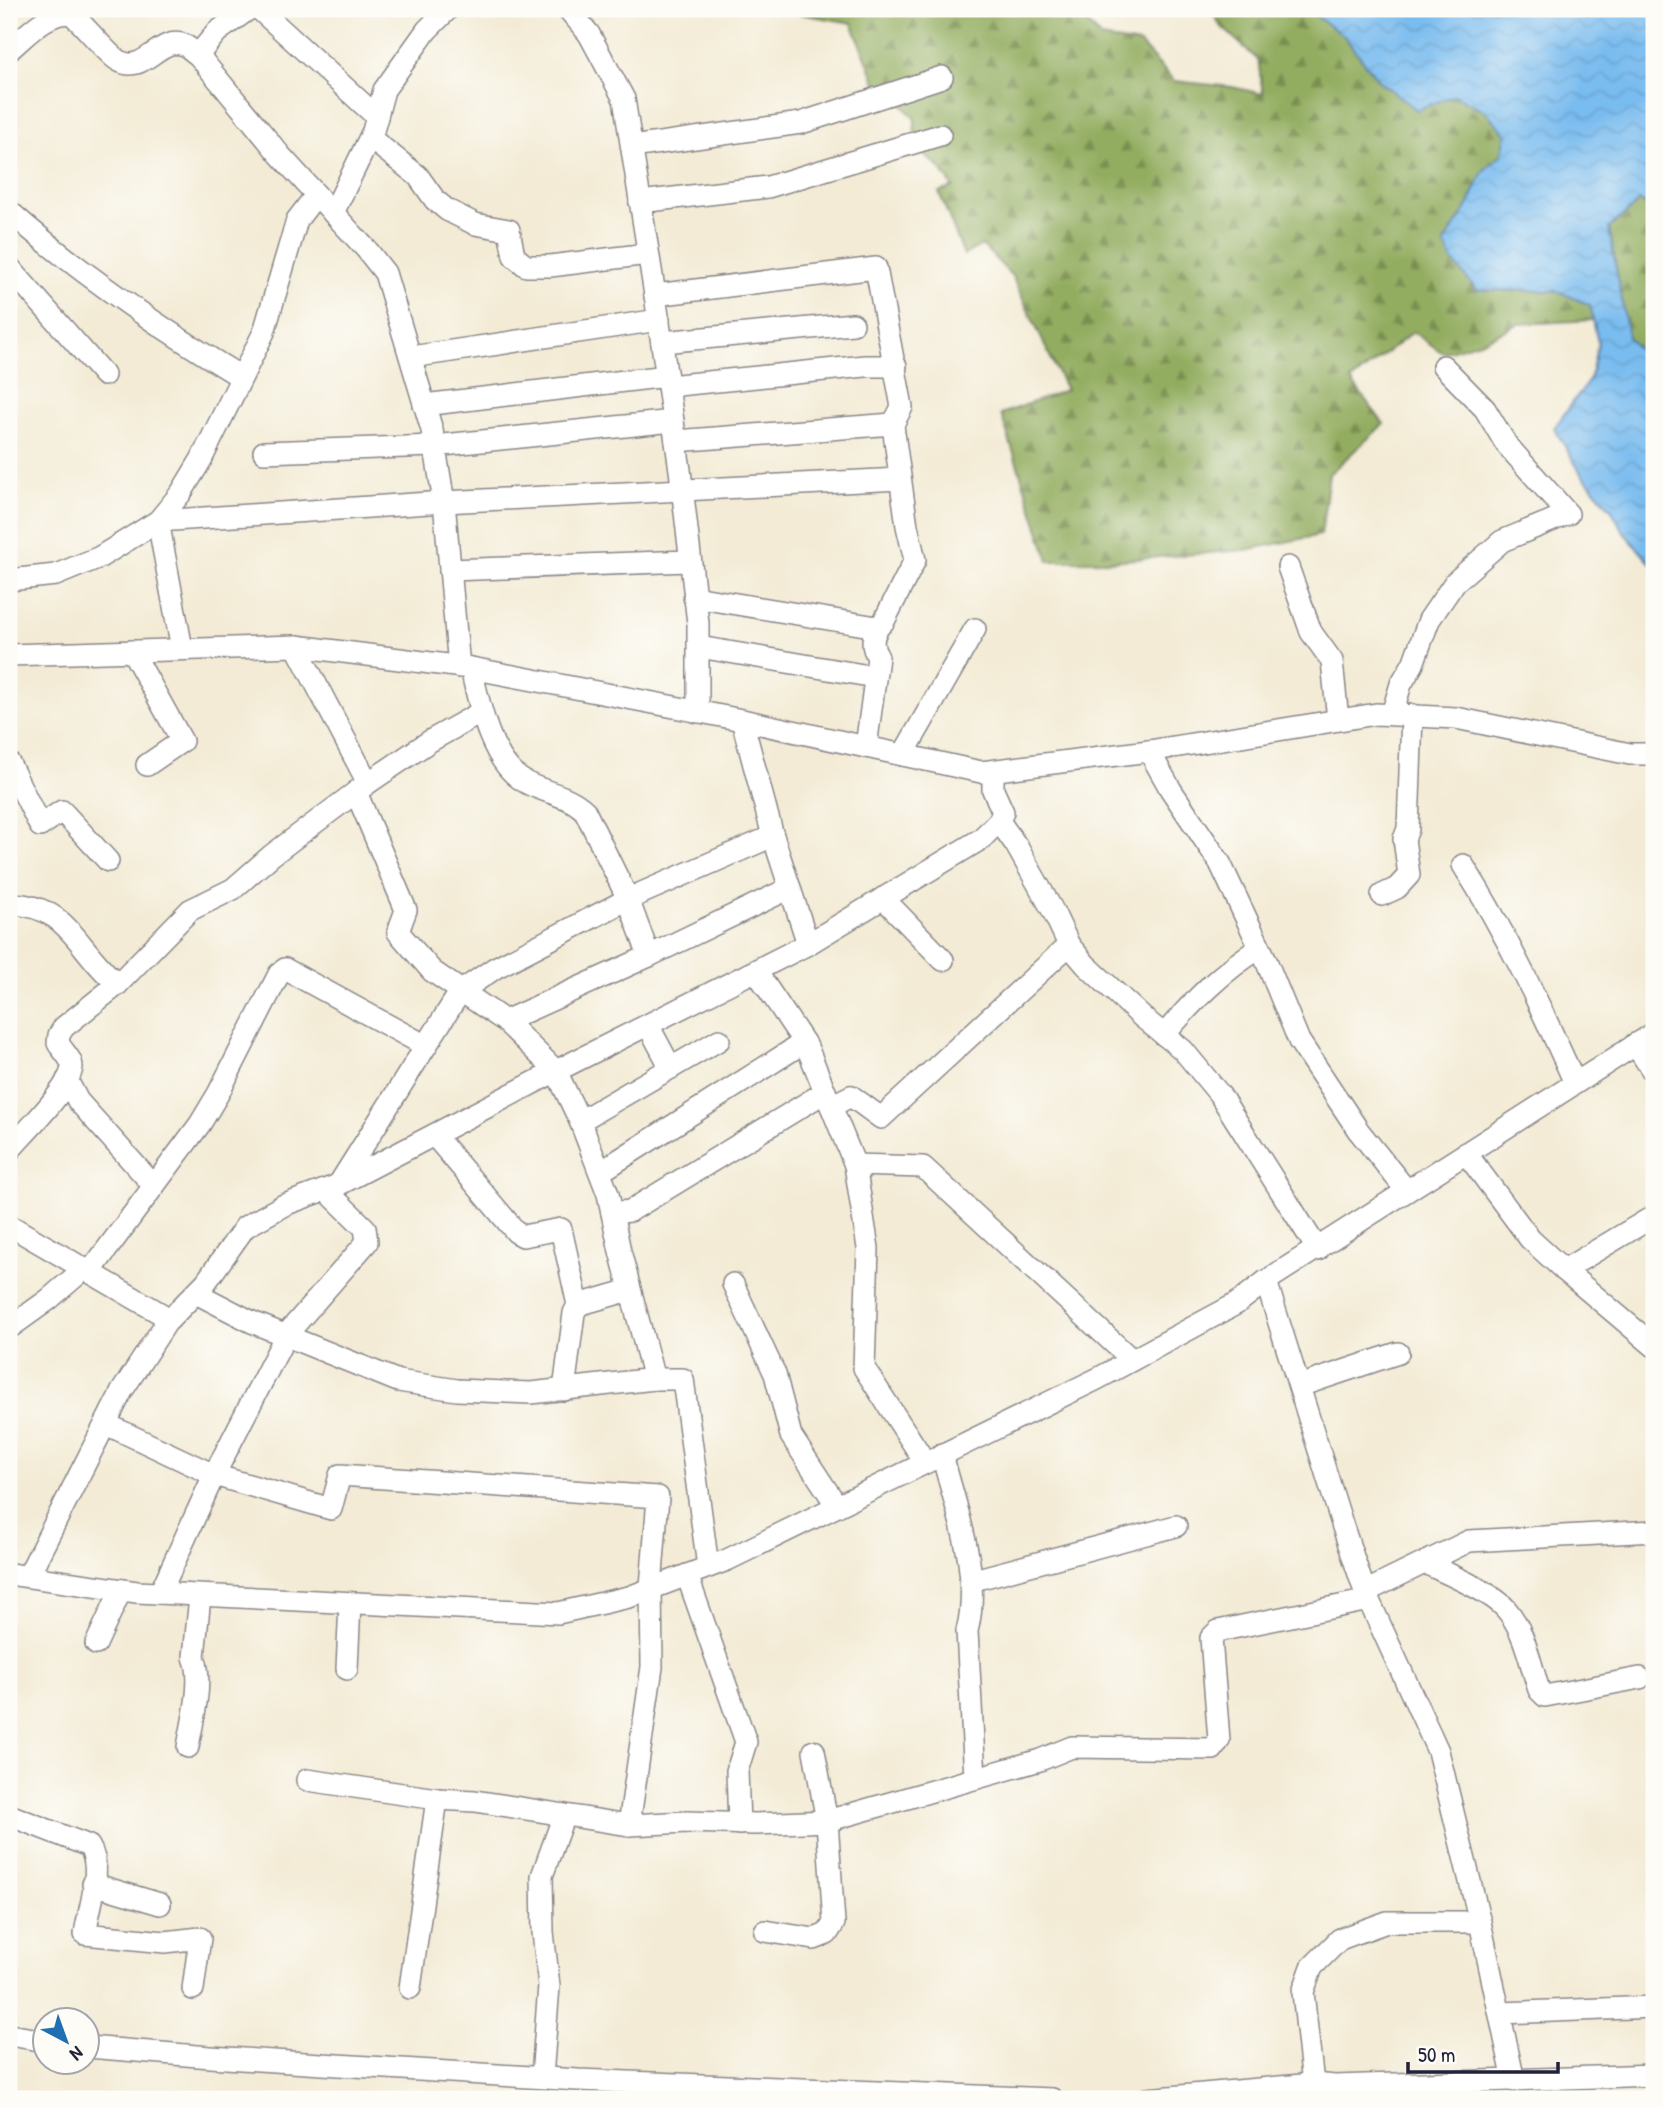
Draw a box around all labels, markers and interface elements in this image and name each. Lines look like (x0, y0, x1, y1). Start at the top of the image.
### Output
north arrow (32, 2007, 102, 2076)
scale bar (1408, 2031, 1558, 2075)
text: 50 m (1418, 2040, 1455, 2069)
text: N (65, 2041, 89, 2067)

